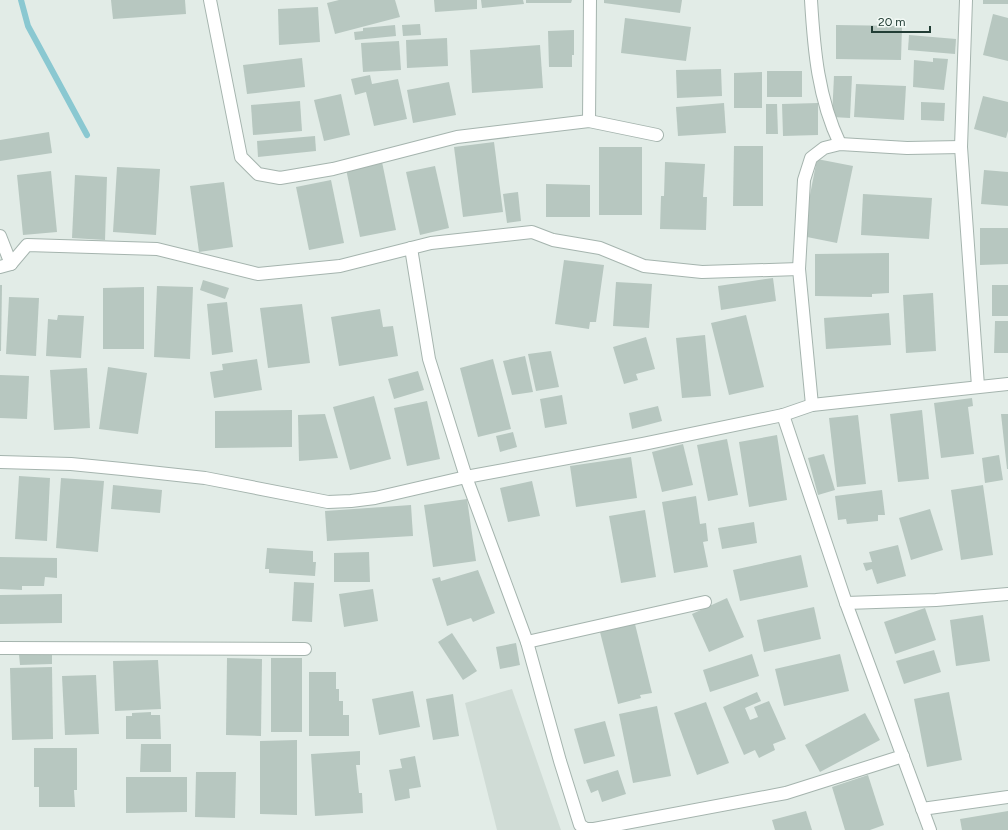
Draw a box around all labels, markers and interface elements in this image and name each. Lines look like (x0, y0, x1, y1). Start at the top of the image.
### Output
scale bar (872, 8, 930, 34)
text: 20 m (878, 15, 906, 29)

